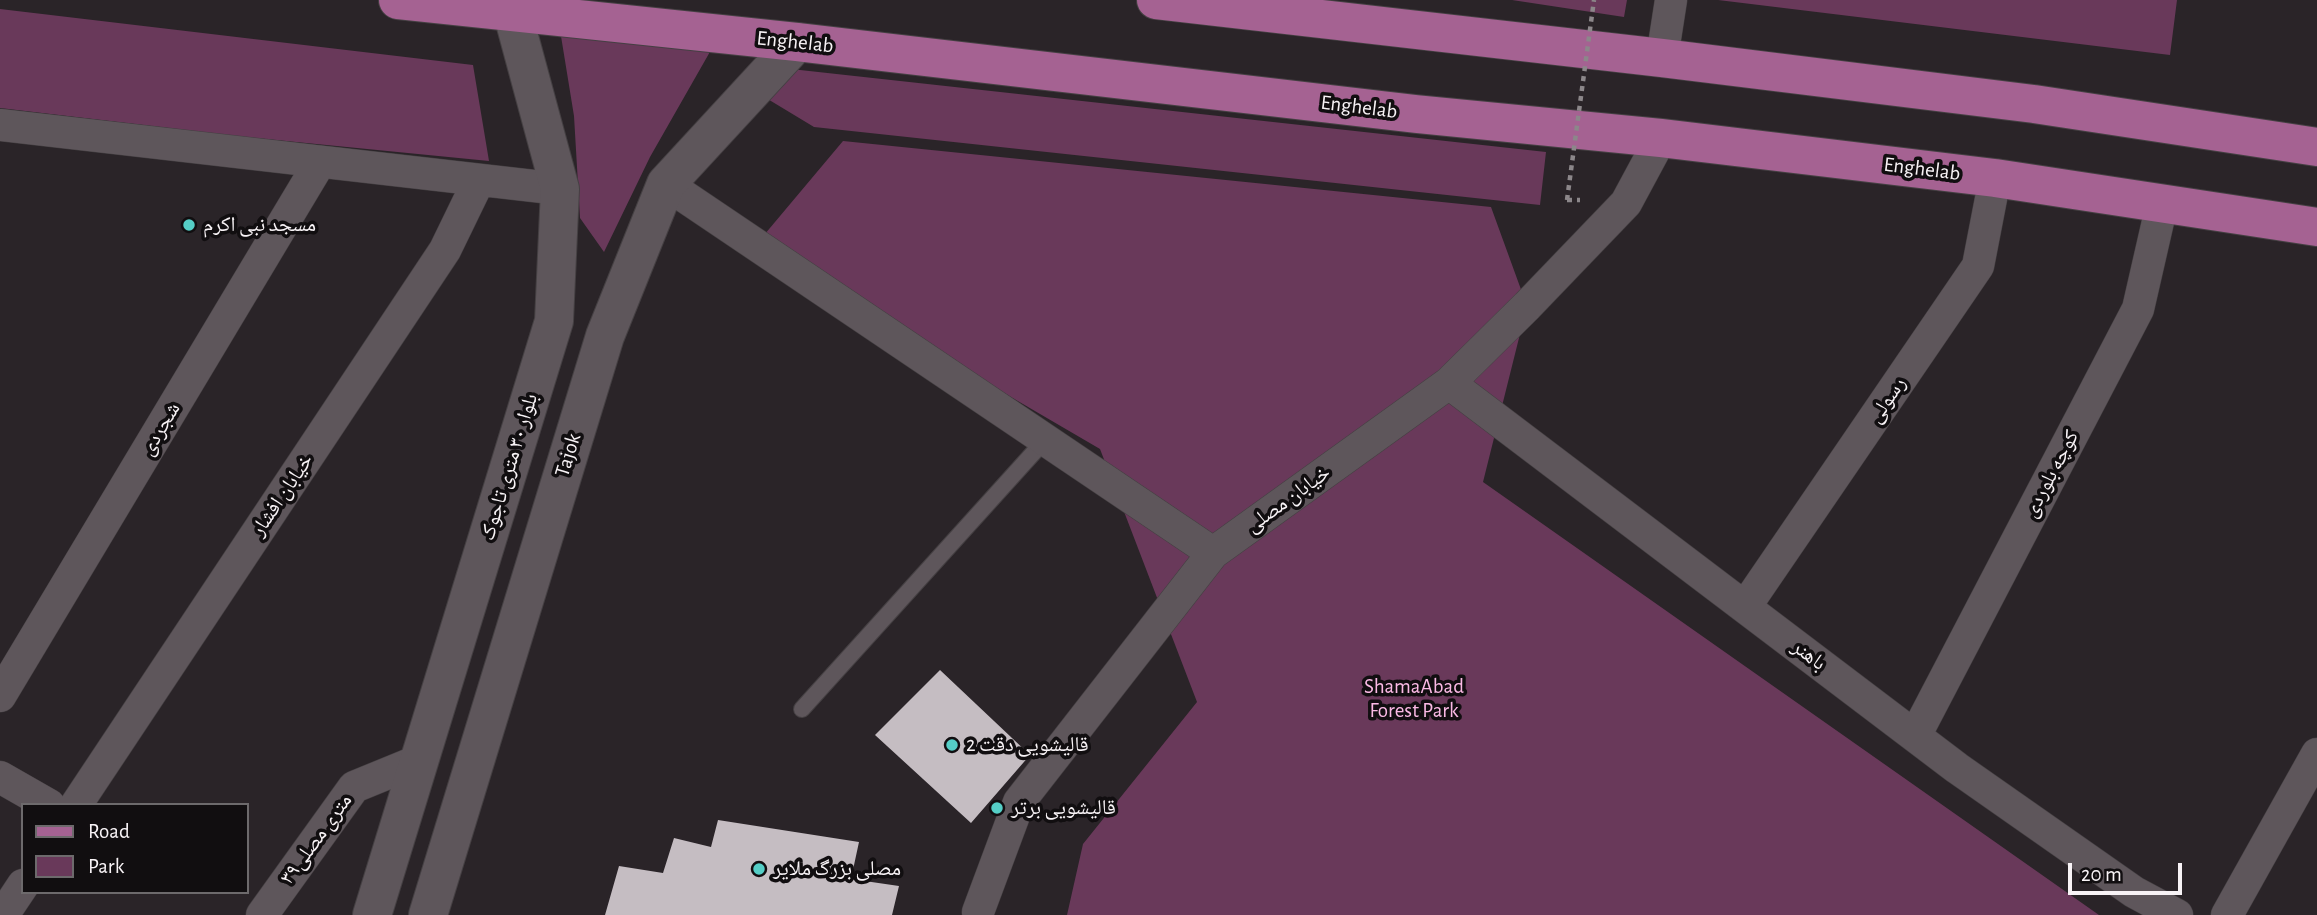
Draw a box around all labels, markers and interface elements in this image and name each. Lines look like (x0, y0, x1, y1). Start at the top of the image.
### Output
street label: Enghelab (755, 25, 835, 59)
street label: Enghelab (1319, 90, 1399, 124)
street label: Enghelab (1882, 152, 1962, 186)
place label: مسجد نبی اکرم (203, 212, 316, 238)
marker: مسجد نبی اکرم (181, 217, 197, 233)
street label: رسولی (1862, 372, 1912, 428)
street label: بلوار ۳۰ متری تاجوک (475, 390, 543, 544)
street label: شجردی (134, 398, 186, 460)
street label: کوچه بلوردی (2017, 426, 2085, 522)
street label: Tajok (550, 430, 586, 480)
street label: خیابان افشار (245, 449, 319, 541)
street label: خیابان مصلی (1241, 460, 1335, 538)
street label: باهنر (1787, 634, 1831, 676)
park label: ShamaAbad Forest Park (1364, 674, 1464, 724)
place label: قالیشویی دقت 2 (966, 732, 1089, 758)
marker: قالیشویی دقت 2 (944, 737, 960, 753)
street label: ۳۹متری مصلی (275, 789, 357, 889)
place label: قالیشویی برتر (1011, 795, 1116, 821)
marker: قالیشویی برتر (989, 800, 1005, 816)
legend (21, 803, 248, 894)
text: Road (88, 821, 130, 842)
scale bar (2072, 848, 2186, 892)
text: Park (88, 856, 124, 877)
place label: مصلی بزرگ ملایر (773, 856, 901, 882)
marker: مصلی بزرگ ملایر (751, 861, 767, 877)
text: 20 m (2081, 864, 2122, 885)

